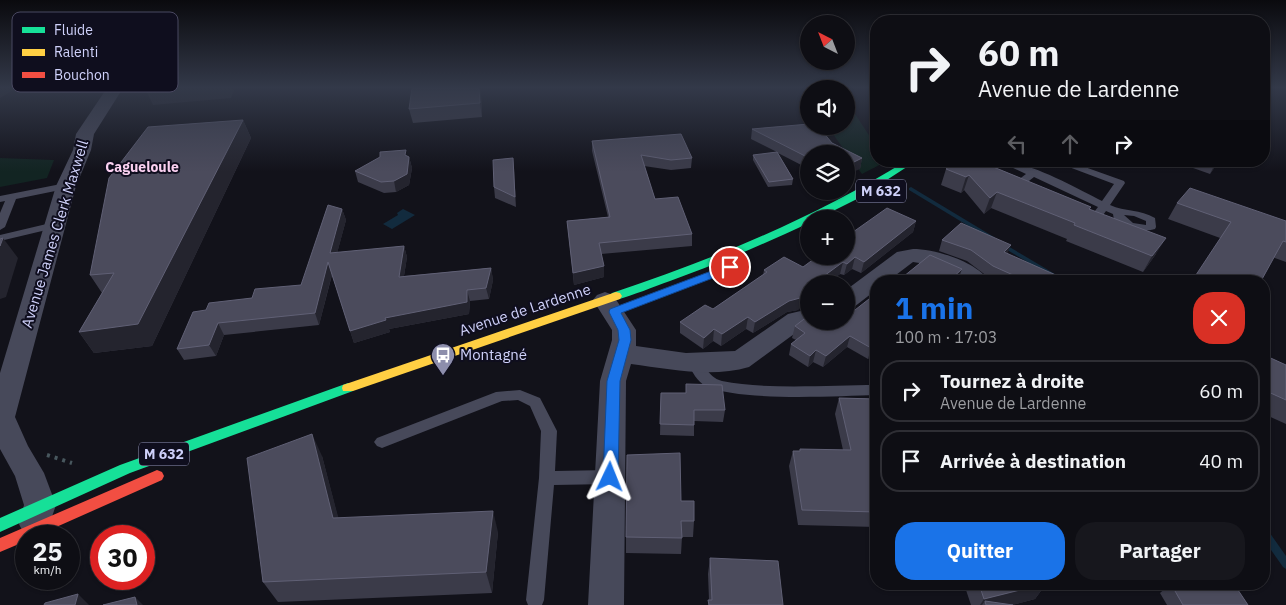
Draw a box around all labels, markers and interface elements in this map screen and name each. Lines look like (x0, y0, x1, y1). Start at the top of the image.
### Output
legend (12, 12, 178, 92)
north arrow (800, 15, 855, 70)
map controls (800, 15, 855, 330)
text: Fluide (54, 21, 93, 39)
text: 60 m (978, 30, 1060, 76)
icon: right (895, 35, 960, 100)
text: Ralenti (54, 43, 98, 61)
text: Bouchon (54, 66, 110, 84)
text: Avenue de Lardenne (978, 74, 1179, 103)
button: sound (800, 80, 855, 135)
icon: left (1003, 130, 1031, 158)
icon: ahead (1056, 130, 1084, 158)
icon: right (1109, 130, 1137, 158)
street label: Avenue James Clerk Maxwell (17, 138, 92, 330)
button: layers (800, 145, 855, 200)
district label: Cagueloule (105, 158, 179, 176)
road number: M 632 (856, 180, 906, 202)
button: + (800, 210, 855, 265)
pin (709, 246, 751, 288)
icon: arrive (716, 253, 744, 281)
button: − (800, 275, 855, 330)
street label: Avenue de Lardenne (457, 279, 593, 340)
text: 1 min (895, 288, 973, 327)
button: close (1193, 292, 1245, 344)
text: 100 m · 17:03 (895, 327, 997, 347)
bus stop icon: Montagné (430, 342, 456, 376)
place label: Montagné (460, 345, 527, 364)
text: Tournez à droite (940, 369, 1084, 393)
icon: right (897, 377, 925, 405)
text: 60 m (1199, 379, 1243, 403)
text: Avenue de Lardenne (940, 393, 1086, 413)
road number: M 632 (139, 442, 189, 466)
icon: arrive (897, 447, 925, 475)
text: Arrivée à destination (940, 449, 1126, 473)
text: 40 m (1199, 449, 1243, 473)
position arrow (583, 450, 635, 502)
button: Quitter (895, 522, 1065, 580)
button: Partager (1075, 522, 1245, 580)
speed limit sign: 30 (90, 525, 155, 590)
text: 25 (32, 535, 63, 568)
text: km/h (33, 562, 62, 577)

